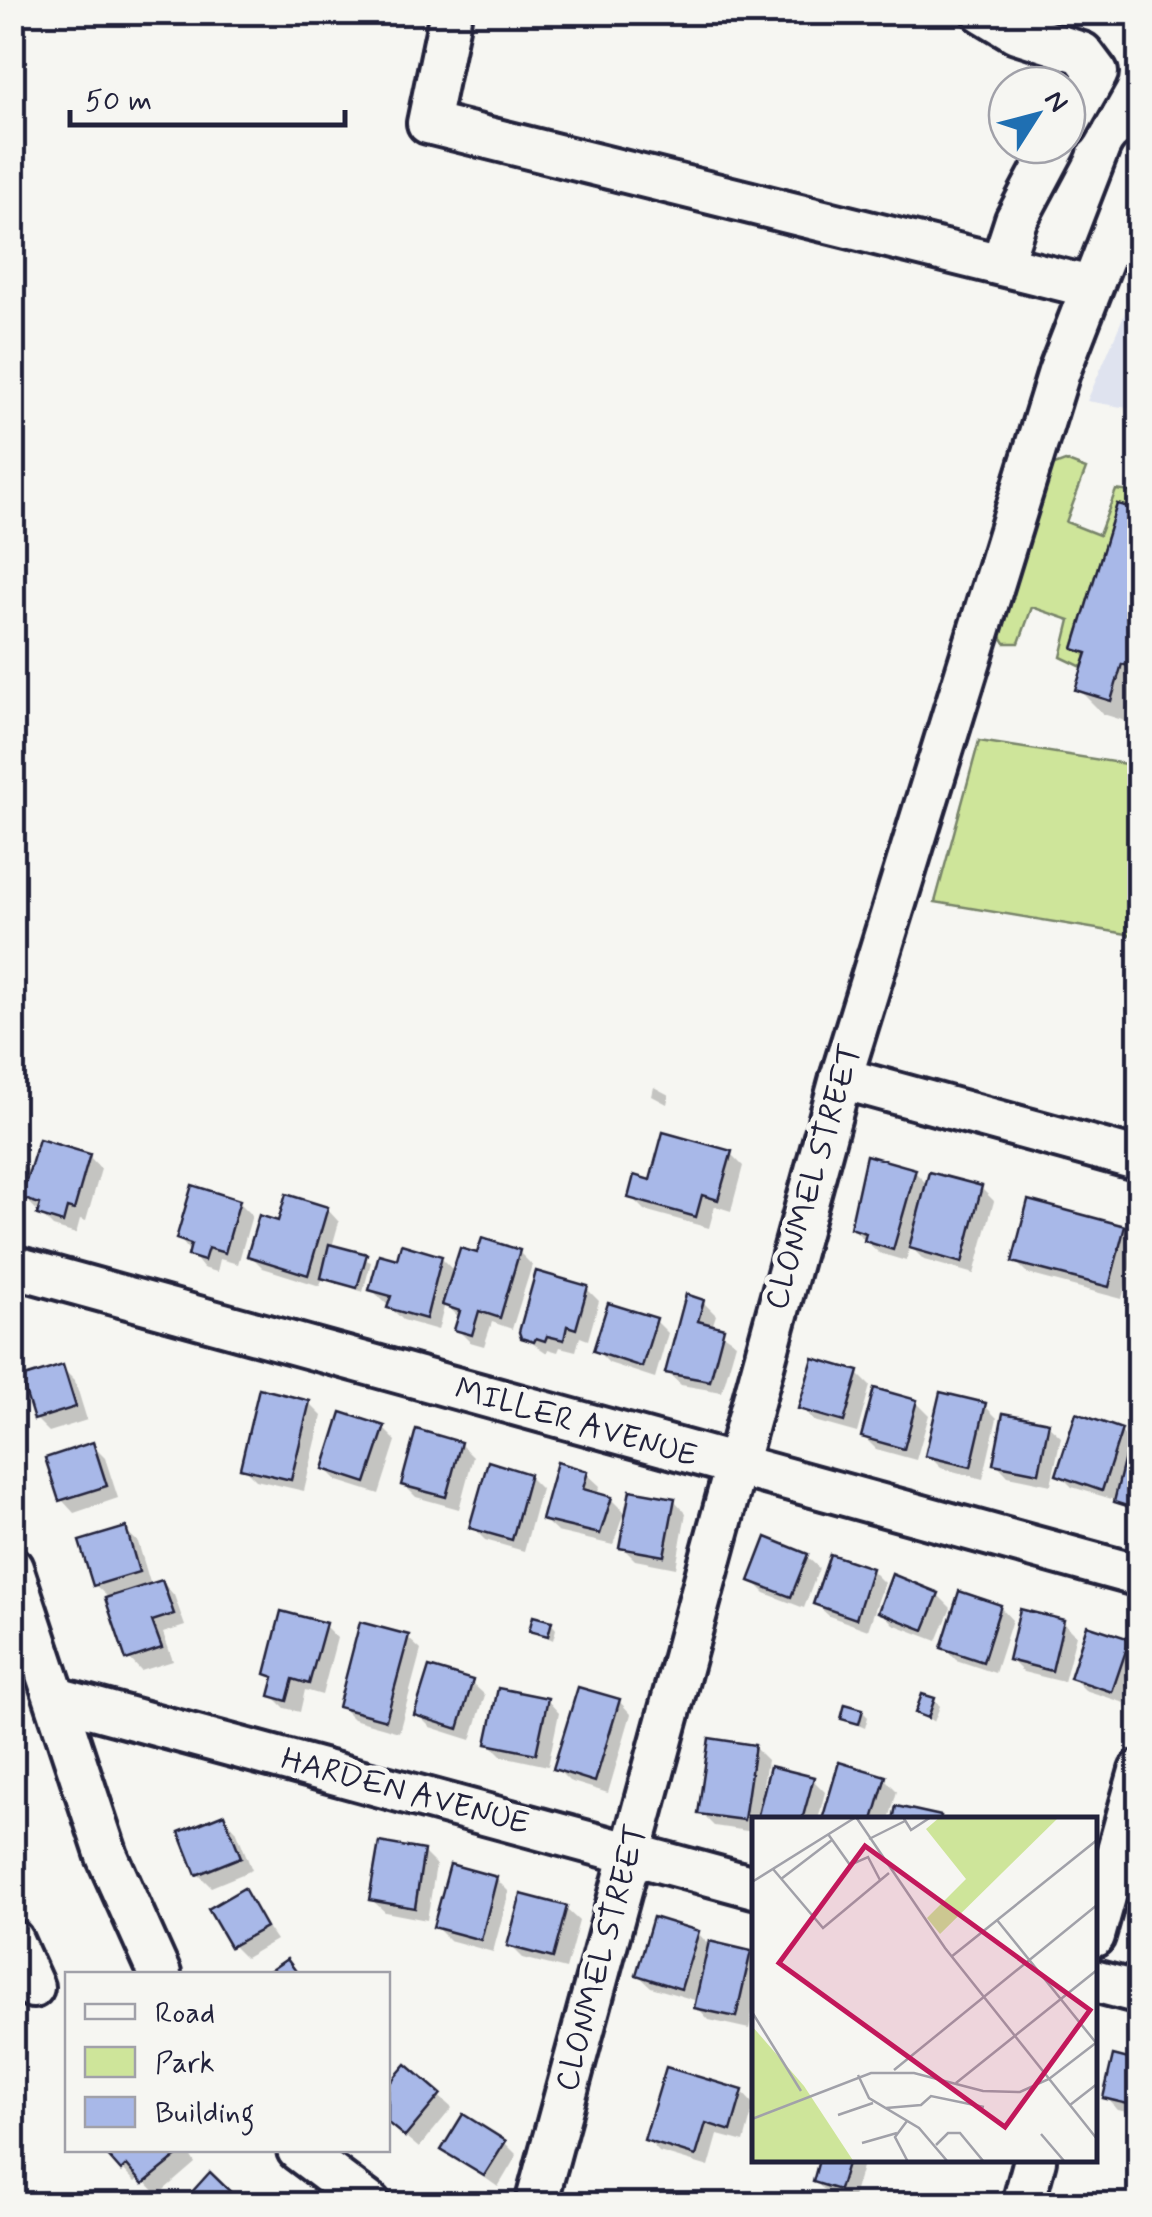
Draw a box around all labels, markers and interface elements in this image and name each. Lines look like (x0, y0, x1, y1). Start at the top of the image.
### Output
scale bar (70, 65, 345, 127)
north arrow (987, 65, 1087, 165)
text: 50 m (85, 82, 152, 121)
text: N (1035, 83, 1076, 120)
street label: CLONMEL STREET (756, 1039, 872, 1315)
street label: MILLER AVENUE (450, 1368, 702, 1478)
street label: HARDEN AVENUE (276, 1739, 534, 1845)
inset map (752, 1817, 1097, 2162)
street label: CLONMEL STREET (546, 1820, 658, 2096)
legend (65, 1972, 390, 2152)
text: Road (155, 1994, 215, 2033)
text: Park (155, 2044, 215, 2083)
text: Building (155, 2094, 254, 2136)

